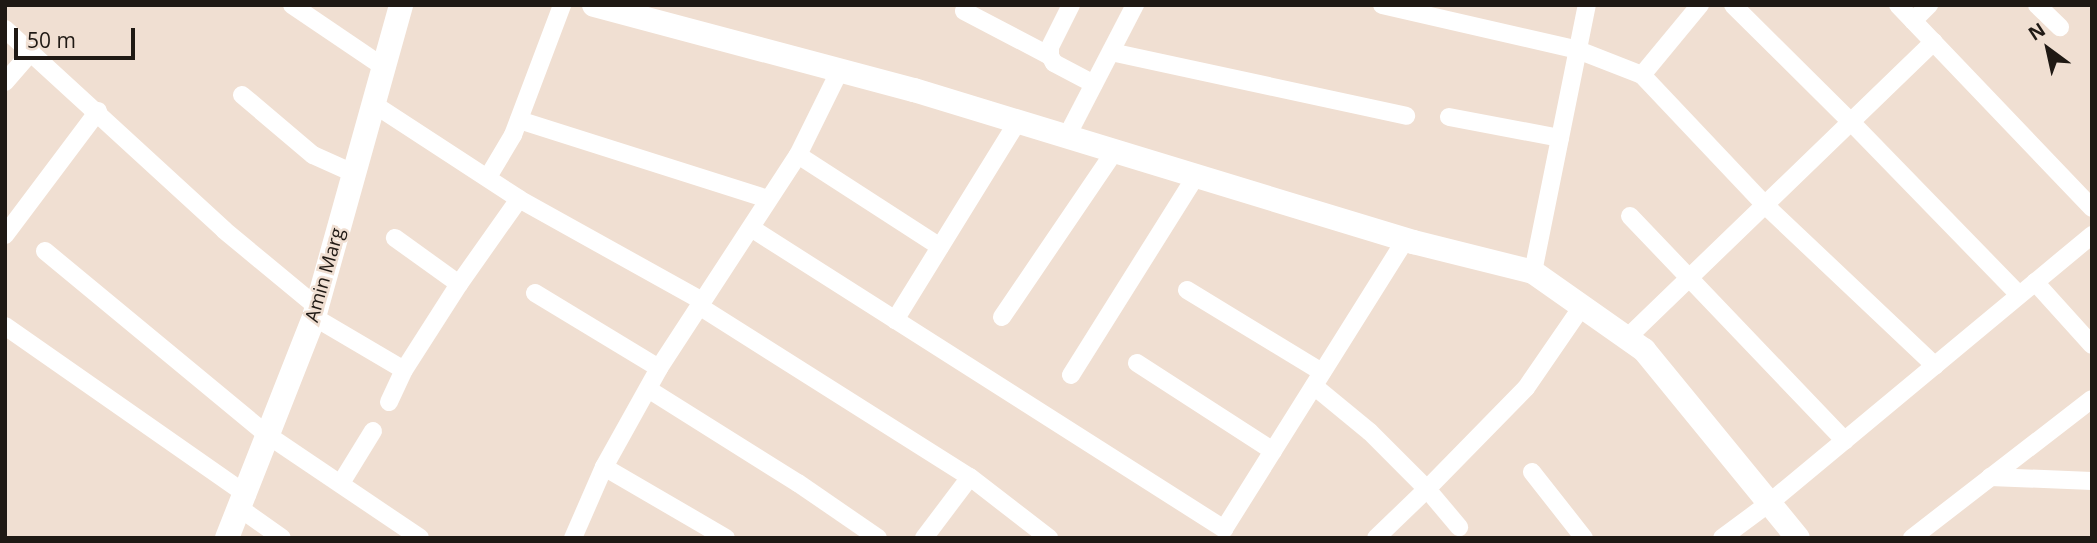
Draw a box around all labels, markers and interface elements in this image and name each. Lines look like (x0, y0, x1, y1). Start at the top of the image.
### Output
scale bar (18, 14, 138, 58)
north arrow (2013, 14, 2083, 84)
text: N (2023, 16, 2050, 47)
text: 50 m (27, 26, 76, 54)
street label: Amin Marg (301, 225, 349, 325)

